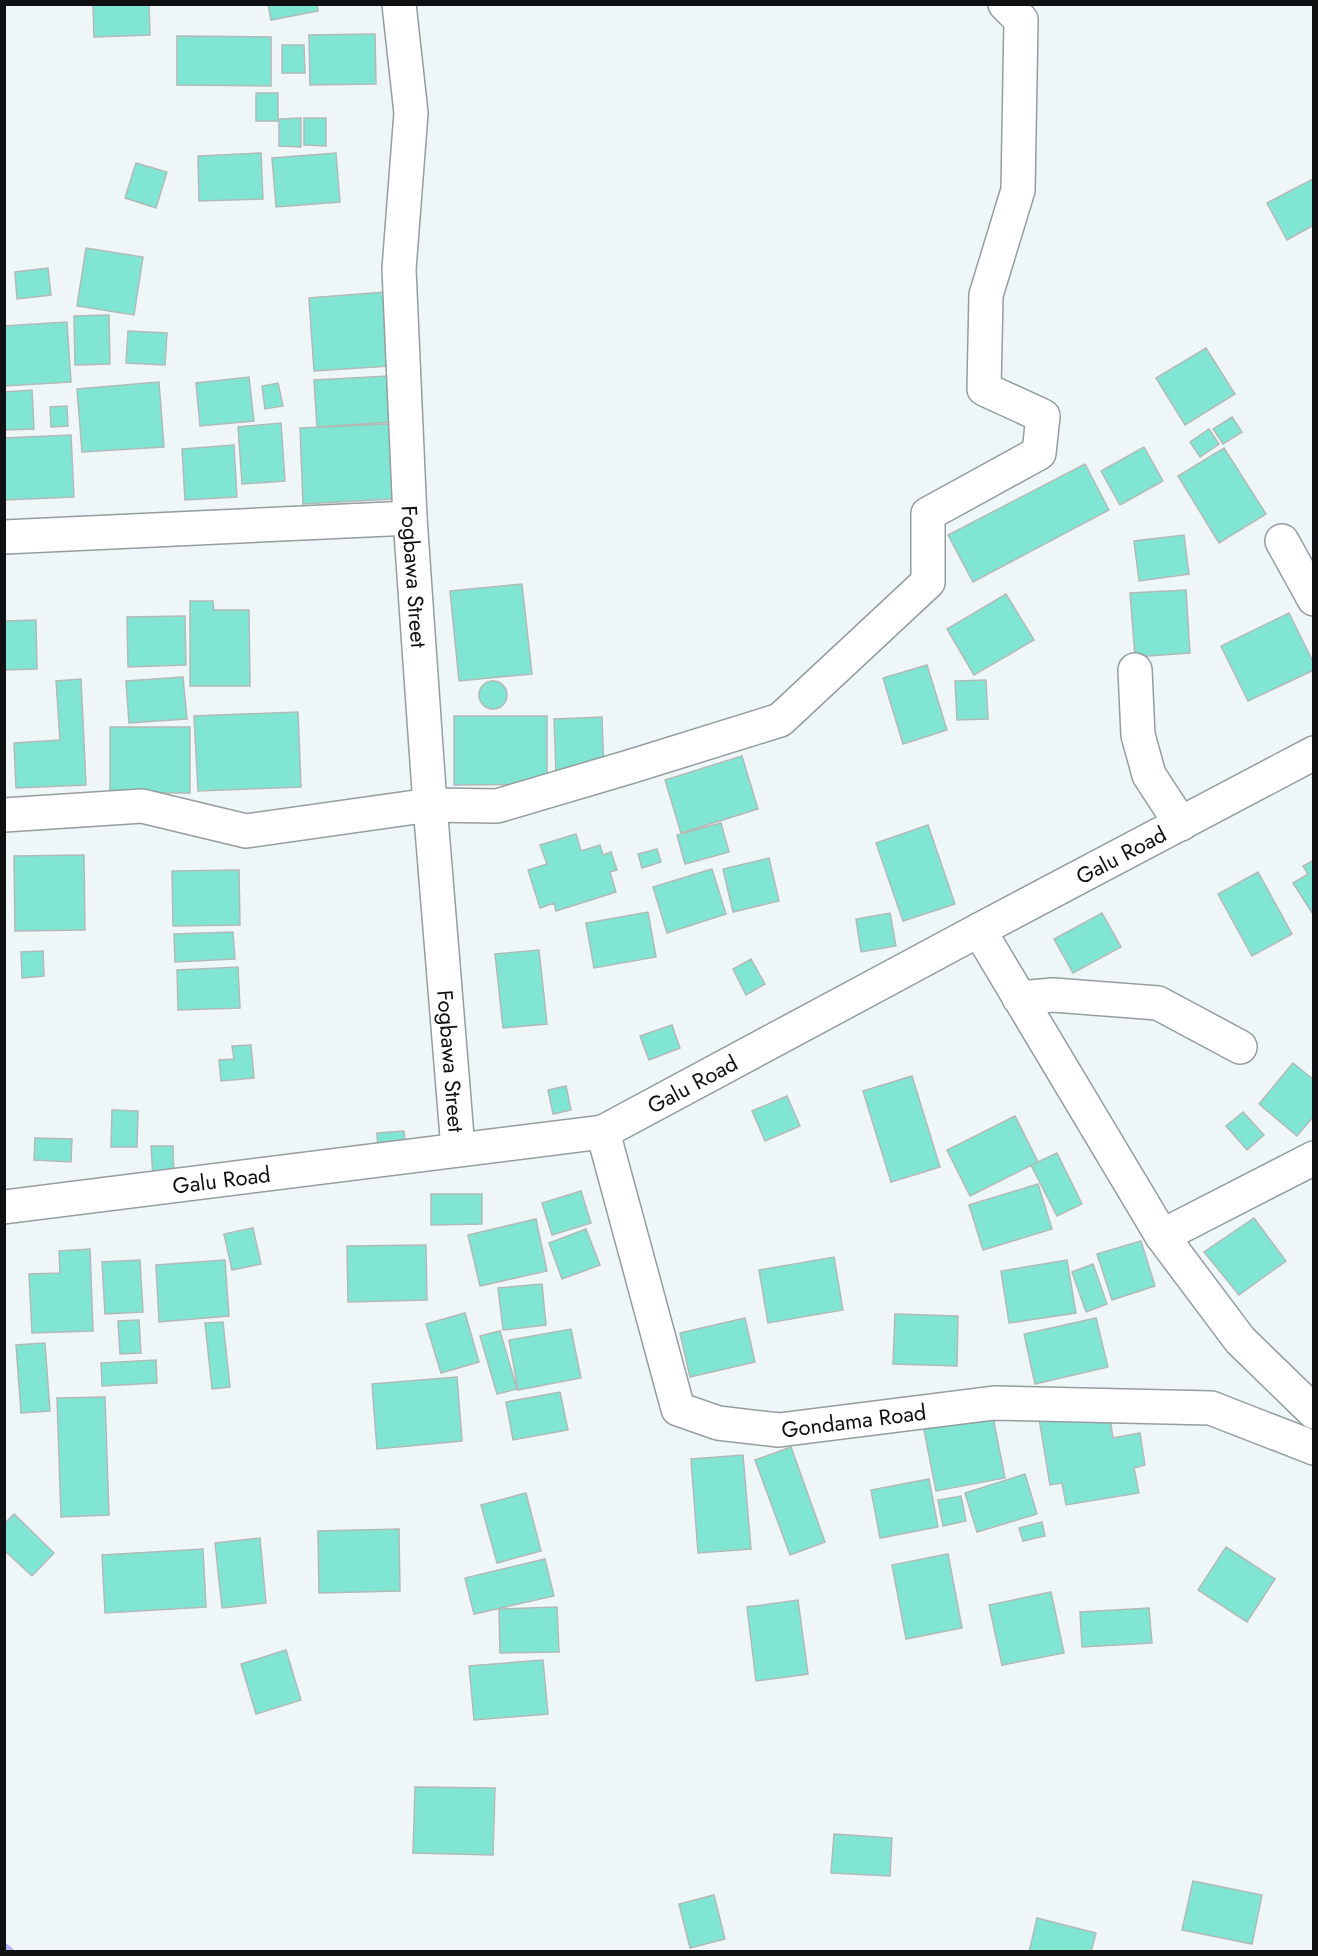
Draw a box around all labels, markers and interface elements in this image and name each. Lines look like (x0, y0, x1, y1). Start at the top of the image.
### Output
street label: Fogbawa Street (393, 505, 435, 649)
street label: Galu Road (1070, 818, 1172, 892)
street label: Fogbawa Street (429, 989, 473, 1134)
street label: Galu Road (641, 1047, 743, 1121)
street label: Galu Road (171, 1158, 272, 1202)
street label: Gondama Road (779, 1396, 928, 1446)

